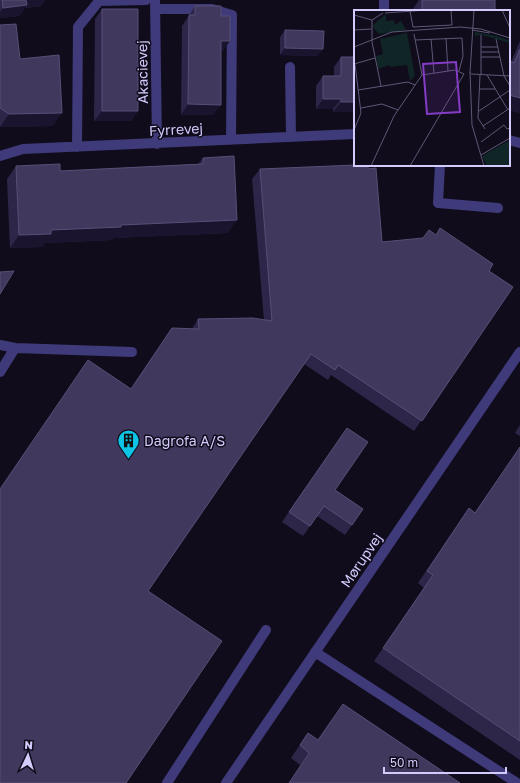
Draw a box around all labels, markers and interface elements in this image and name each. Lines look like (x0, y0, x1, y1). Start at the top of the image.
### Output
inset map (354, 10, 510, 166)
street label: Akacievej (133, 40, 151, 104)
street label: Fyrrevej (148, 119, 204, 139)
building icon: Dagrofa A/S (116, 427, 142, 460)
place label: Dagrofa A/S (144, 432, 225, 449)
street label: Mørupvej (337, 529, 385, 591)
north arrow (8, 735, 48, 775)
text: N (24, 738, 33, 751)
scale bar (384, 749, 506, 775)
text: 50 m (390, 755, 418, 770)

